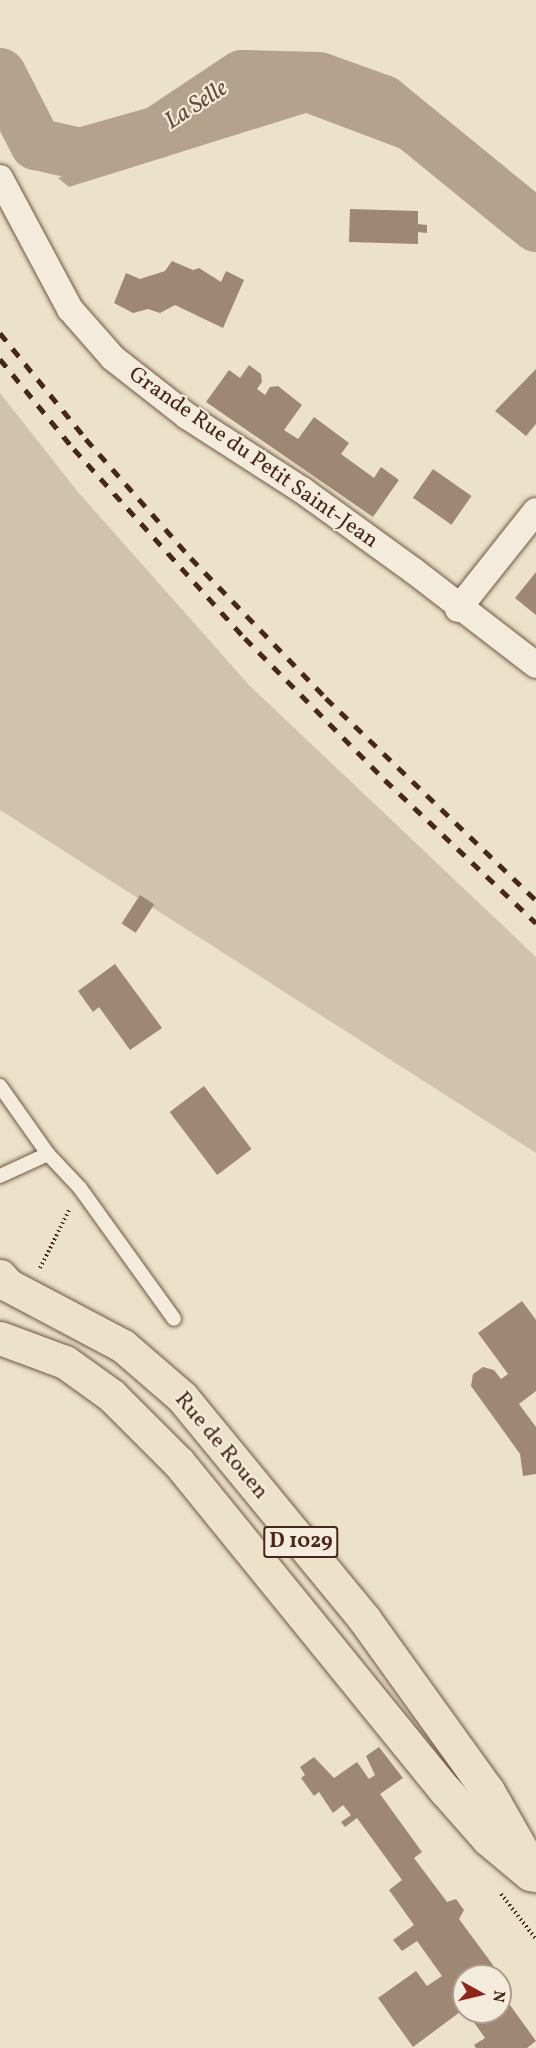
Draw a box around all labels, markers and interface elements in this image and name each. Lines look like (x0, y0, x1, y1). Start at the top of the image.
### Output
water label: La Selle (160, 75, 234, 137)
street label: Grande Rue du Petit Saint-Jean (123, 362, 383, 554)
street label: Rue de Rouen (169, 1387, 273, 1505)
road number: D 1029 (262, 1524, 340, 1560)
north arrow (452, 1964, 512, 2024)
text: N (486, 1989, 510, 2004)

